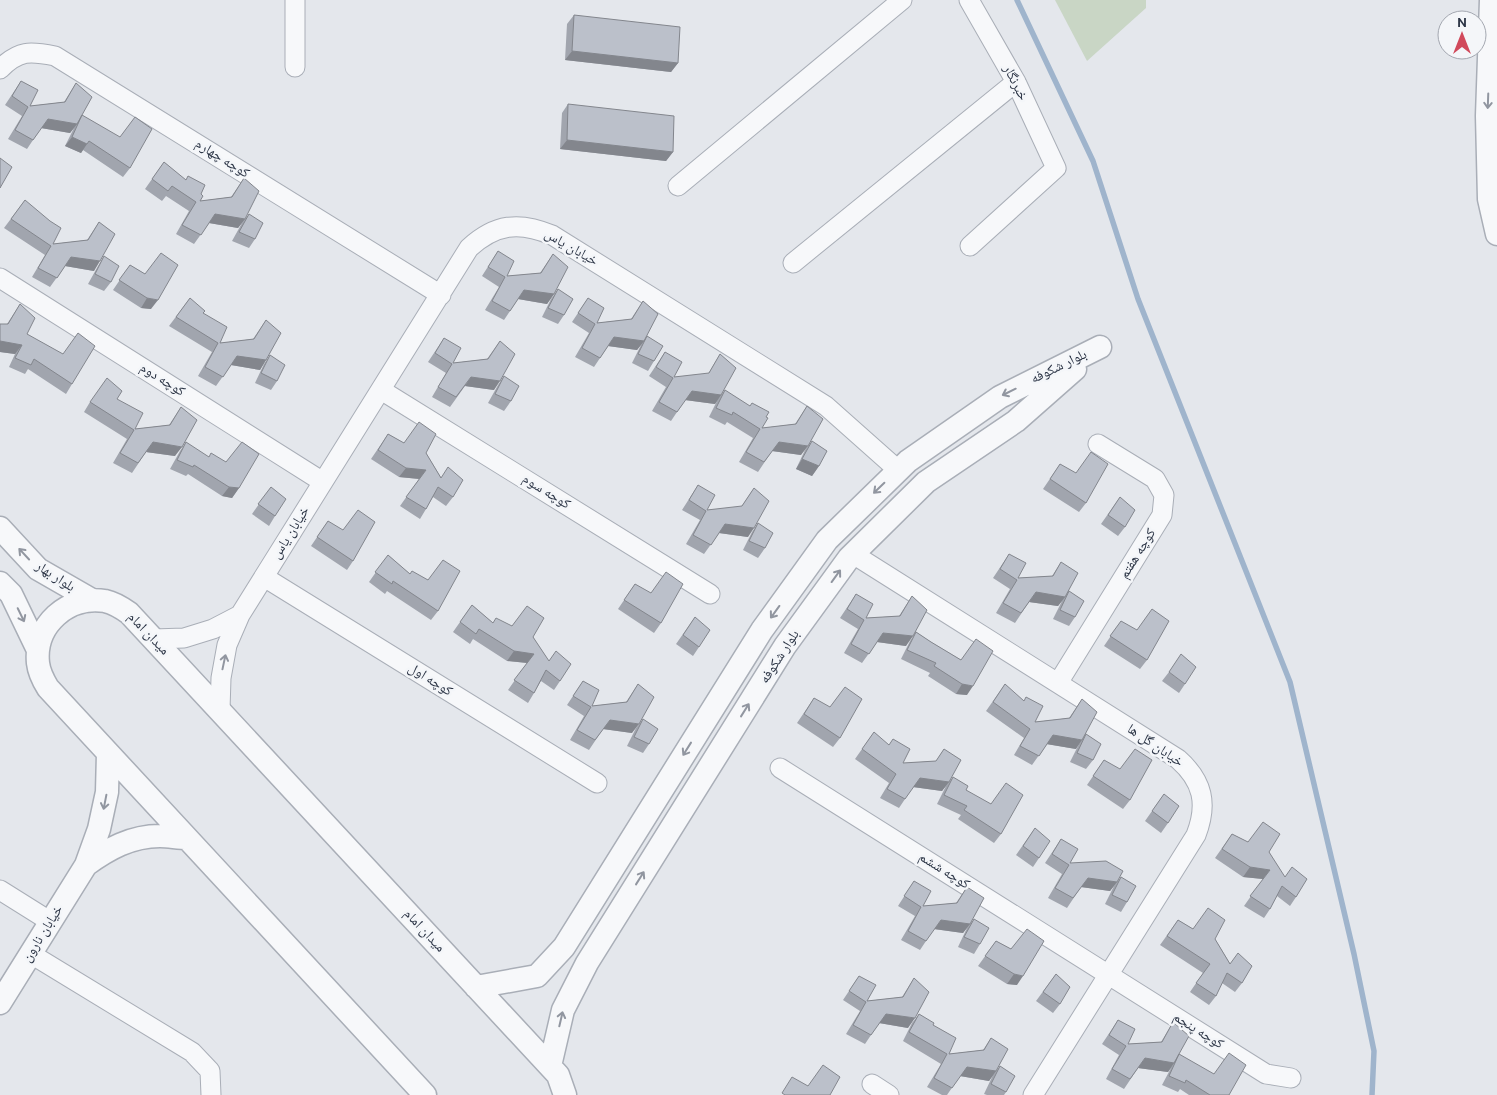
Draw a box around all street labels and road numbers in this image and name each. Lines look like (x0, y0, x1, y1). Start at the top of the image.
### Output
street label: خبرنگار (998, 61, 1031, 104)
street label: کوچه چهارم (192, 136, 252, 182)
street label: خیابان یاس (541, 226, 601, 270)
street label: بلوار شکوفه (1028, 346, 1090, 388)
street label: کوچه دوم (136, 360, 188, 401)
street label: کوچه سوم (519, 471, 573, 513)
street label: خیابان یاس (268, 503, 314, 562)
street label: کوچه هفتم (1116, 526, 1160, 582)
street label: بلوار بهار (31, 557, 78, 596)
street label: میدان امام (123, 609, 173, 659)
street label: بلوار شکوفه (756, 627, 804, 687)
street label: کوچه اول (405, 660, 455, 700)
street label: خیابان گل ها (1124, 721, 1187, 771)
street label: کوچه ششم (915, 849, 973, 893)
street label: خیابان نارون (19, 902, 67, 966)
street label: میدان امام (400, 906, 448, 956)
street label: کوچه پنجم (1170, 1009, 1227, 1053)

